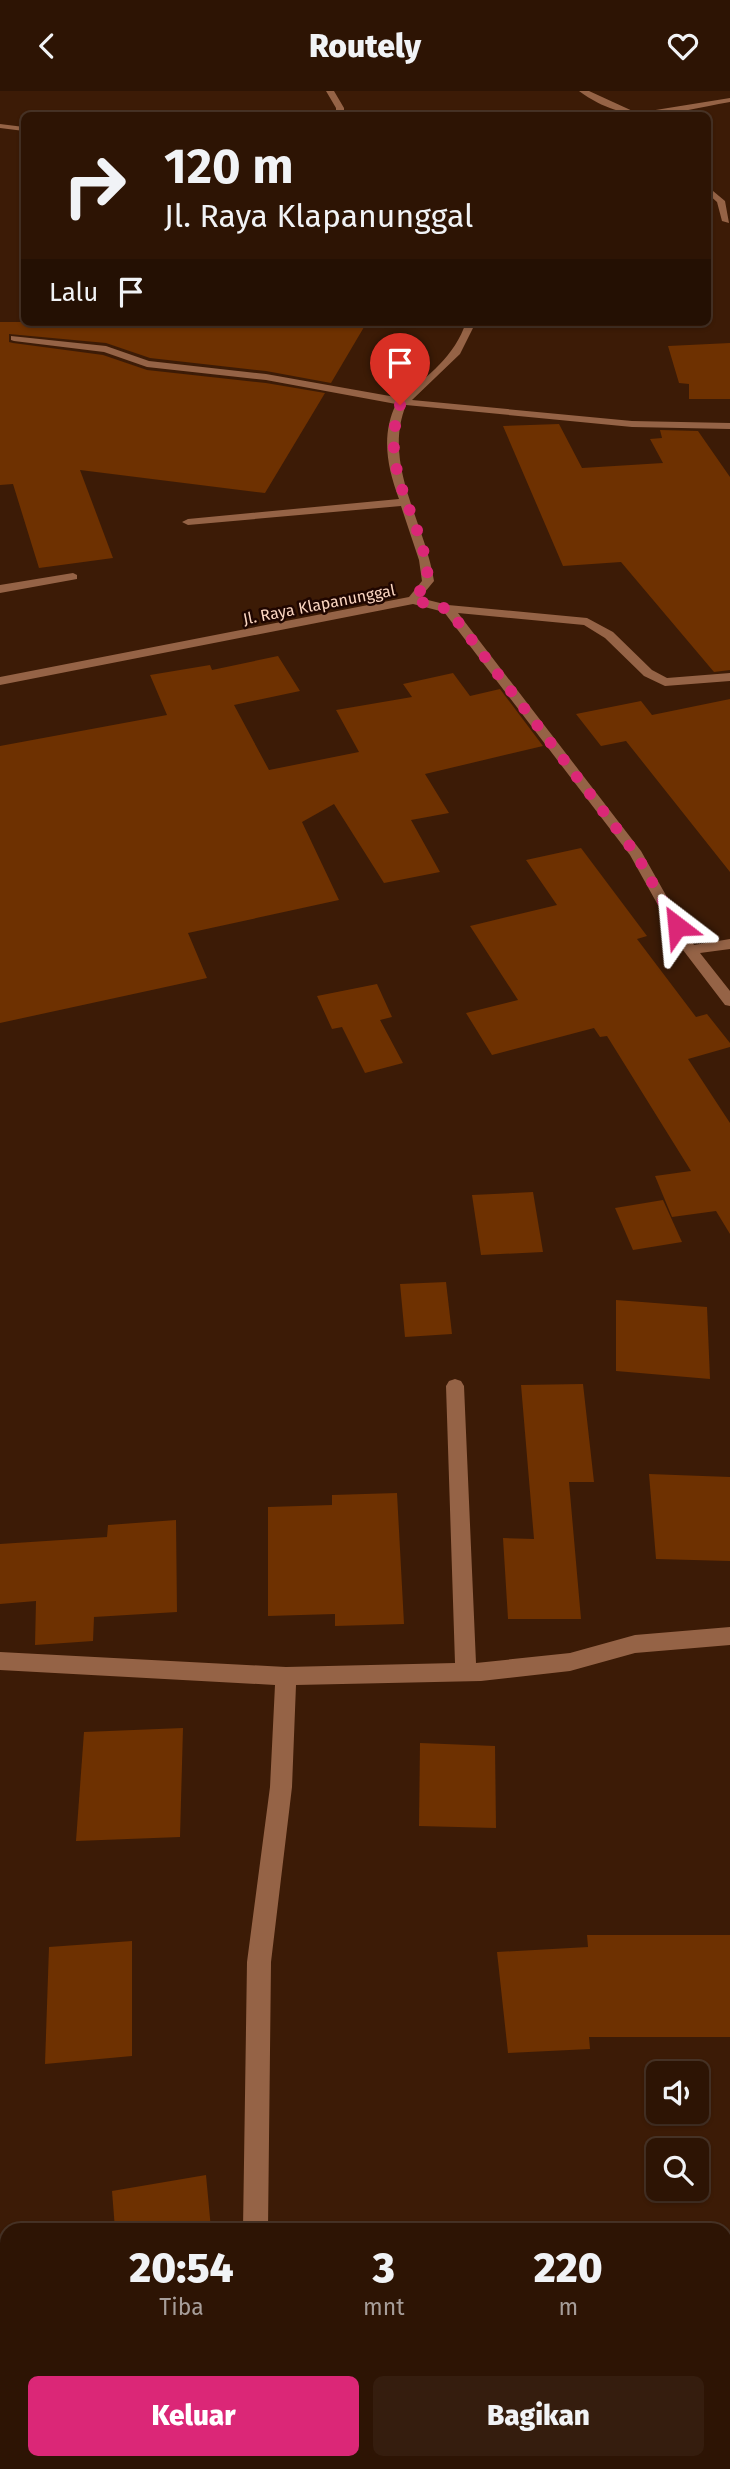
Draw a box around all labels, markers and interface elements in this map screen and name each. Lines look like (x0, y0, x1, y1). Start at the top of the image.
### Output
icon: back (28, 27, 66, 65)
text: Routely (309, 27, 421, 65)
icon: heart (664, 27, 702, 65)
text: 120 m (164, 137, 294, 196)
icon: right (49, 140, 140, 231)
text: Jl. Raya Klapanunggal (164, 197, 473, 235)
icon: arrive (112, 273, 150, 311)
text: Lalu (49, 277, 98, 308)
pin (370, 333, 430, 405)
icon: arrive (381, 344, 419, 382)
street label: Jl. Raya Klapanunggal (241, 580, 397, 629)
position arrow (640, 889, 714, 963)
map controls (646, 2061, 709, 2201)
button: sound (646, 2061, 709, 2124)
button: search (646, 2138, 709, 2201)
text: 20:54 (129, 2243, 234, 2293)
text: 3 (373, 2243, 395, 2293)
text: 220 (534, 2243, 603, 2293)
text: Tiba (159, 2293, 204, 2321)
text: mnt (363, 2293, 405, 2321)
text: m (558, 2293, 578, 2321)
button: Keluar (28, 2376, 359, 2456)
button: Bagikan (373, 2376, 704, 2456)

